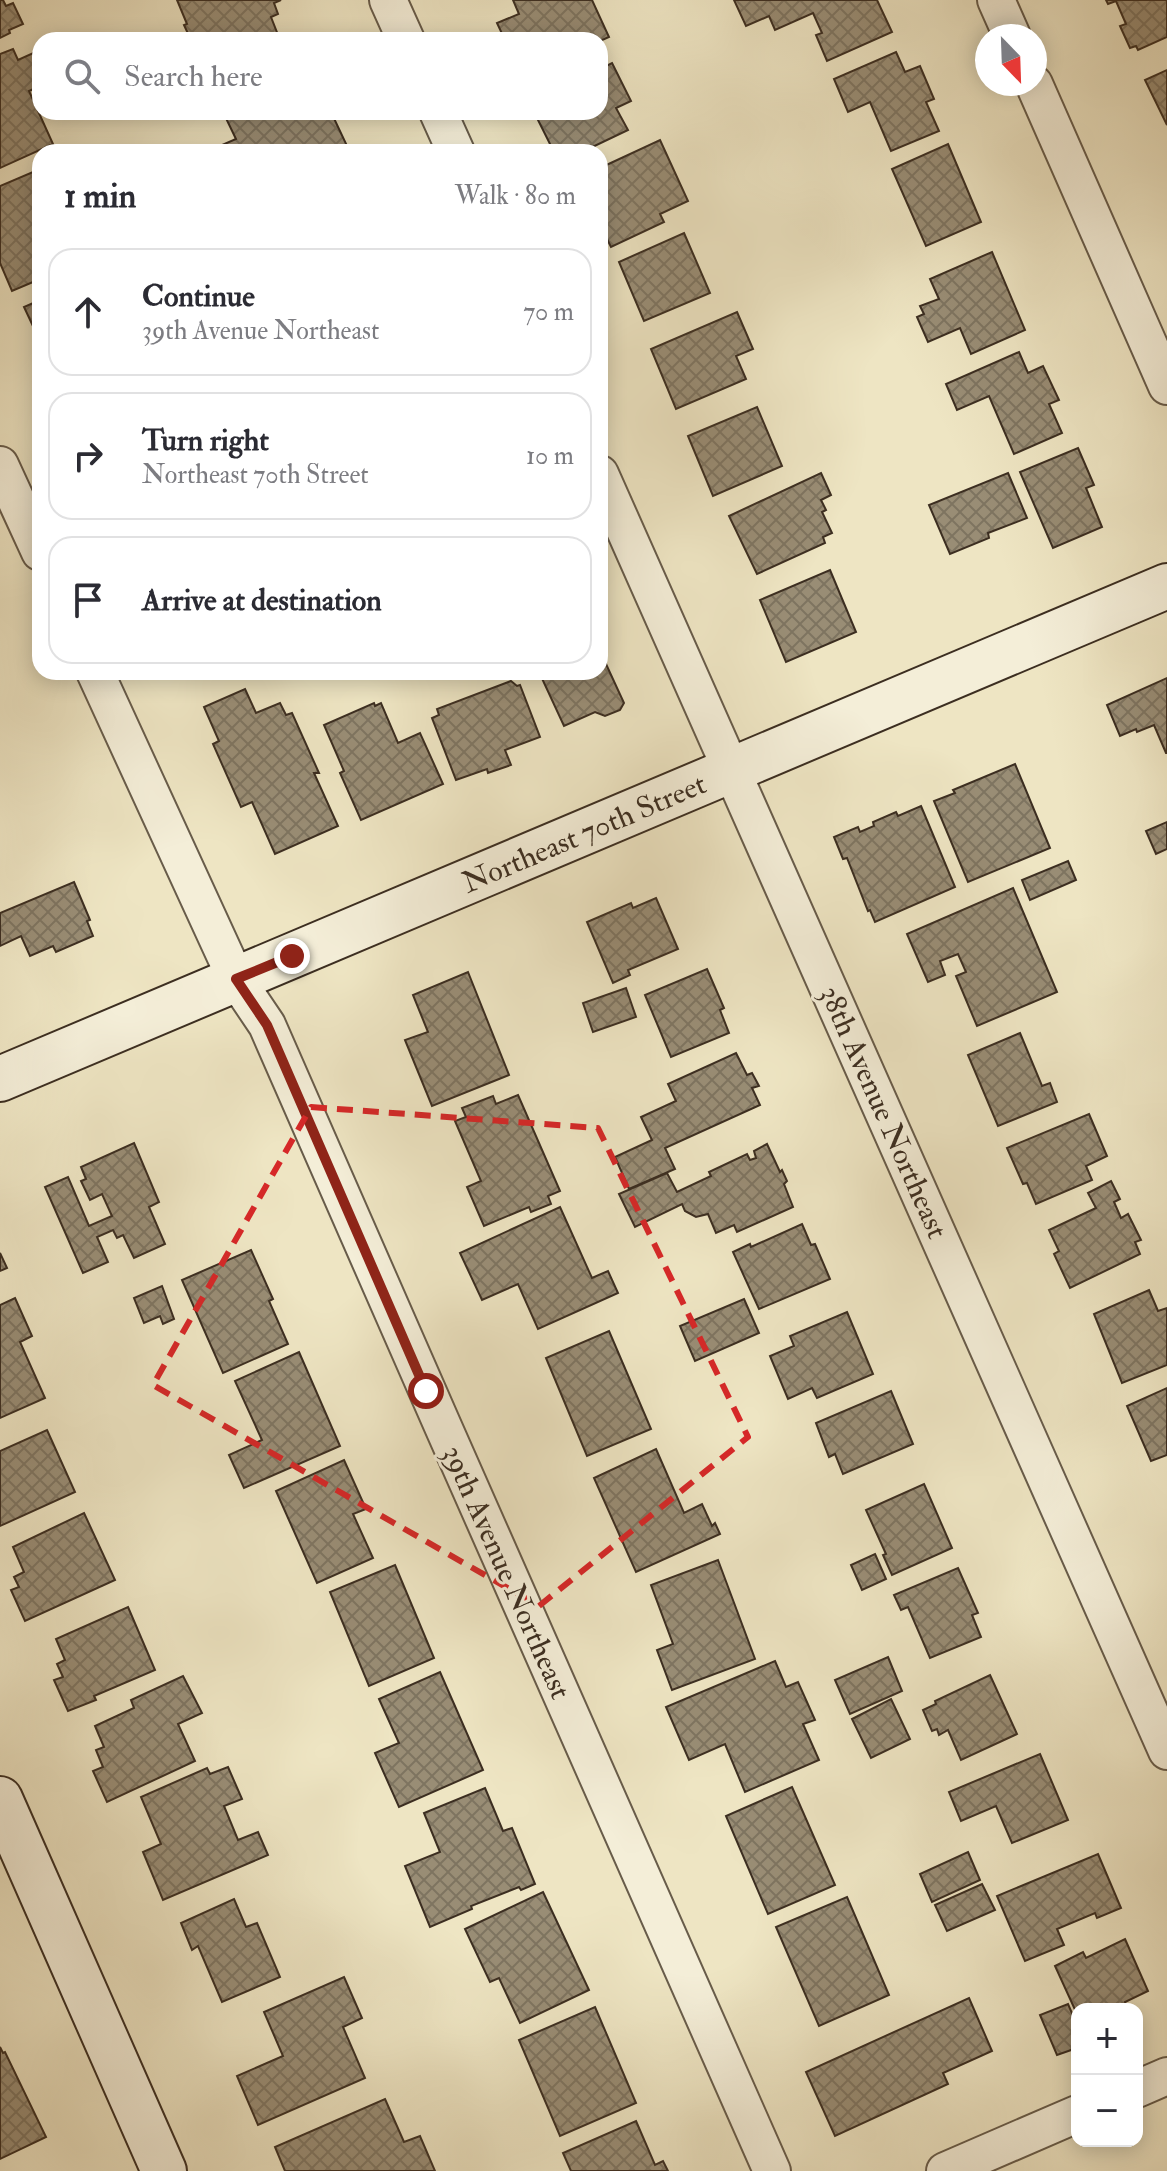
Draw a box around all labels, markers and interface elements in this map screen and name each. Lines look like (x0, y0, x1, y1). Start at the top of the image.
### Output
north arrow (975, 24, 1047, 96)
search box (32, 32, 608, 120)
icon: search (60, 54, 104, 98)
text: Search here (124, 58, 263, 95)
text: 1 min (64, 175, 136, 218)
text: Walk · 80 m (455, 180, 576, 212)
text: Continue (142, 278, 255, 315)
icon: ahead (66, 290, 110, 334)
text: 70 m (523, 296, 574, 328)
text: 39th Avenue Northeast (142, 315, 379, 347)
text: Turn right (142, 422, 269, 459)
icon: right (66, 434, 110, 478)
text: 10 m (526, 440, 574, 472)
text: Northeast 70th Street (142, 459, 369, 491)
icon: arrive (66, 578, 110, 622)
text: Arrive at destination (142, 582, 382, 619)
street label: Northeast 70th Street (457, 765, 712, 902)
route end (274, 938, 310, 974)
street label: 38th Avenue Northeast (811, 980, 956, 1245)
route start (408, 1373, 444, 1409)
street label: 39th Avenue Northeast (434, 1440, 579, 1705)
map controls (1071, 2003, 1143, 2147)
button: + (1071, 2003, 1143, 2075)
button: − (1071, 2075, 1143, 2147)

